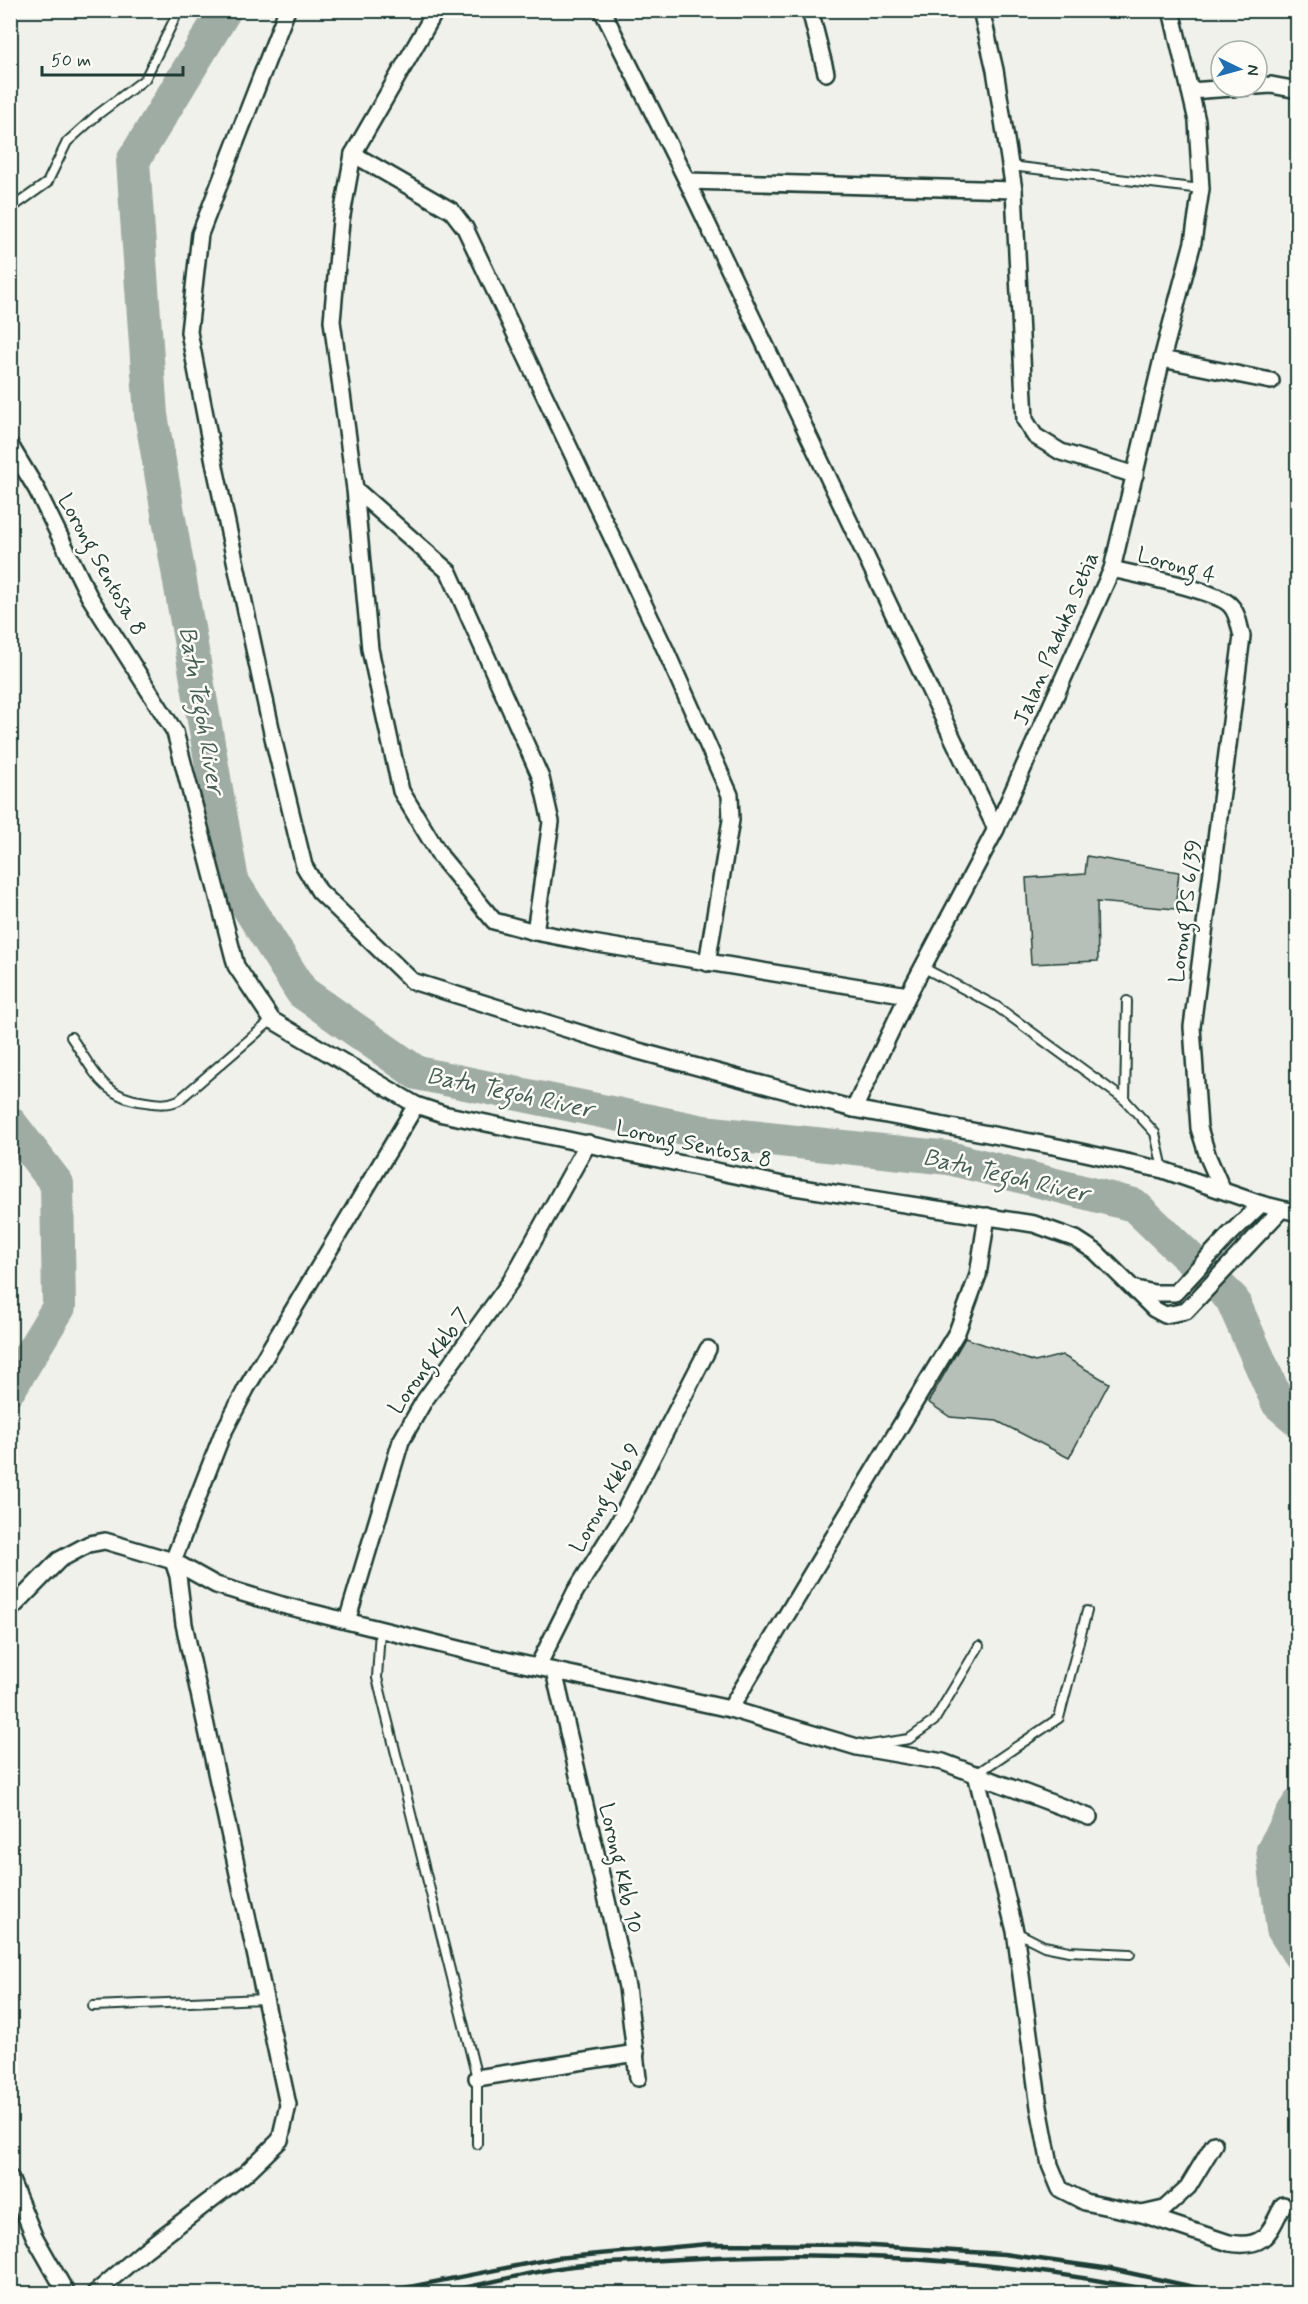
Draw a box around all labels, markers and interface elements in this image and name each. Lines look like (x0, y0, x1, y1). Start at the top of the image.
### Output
scale bar (42, 39, 183, 77)
north arrow (1209, 39, 1269, 99)
text: 50 m (51, 49, 91, 73)
text: N (1242, 64, 1263, 76)
street label: Lorong Sentosa 8 (48, 489, 152, 642)
street label: Lorong 4 (1133, 541, 1219, 593)
street label: Jalan Paduka Setia (1008, 548, 1106, 730)
water label: Batu Tegoh River (168, 624, 231, 801)
street label: Lorong PS 6/39 (1163, 838, 1212, 985)
water label: Batu Tegoh River (423, 1061, 599, 1130)
street label: Lorong Sentosa 8 (613, 1115, 774, 1178)
water label: Batu Tegoh River (919, 1142, 1095, 1214)
street label: Lorong Kkb 7 (383, 1302, 479, 1422)
street label: Lorong Kkb 9 (564, 1438, 650, 1559)
street label: Lorong Kkb 10 (589, 1800, 649, 1937)

